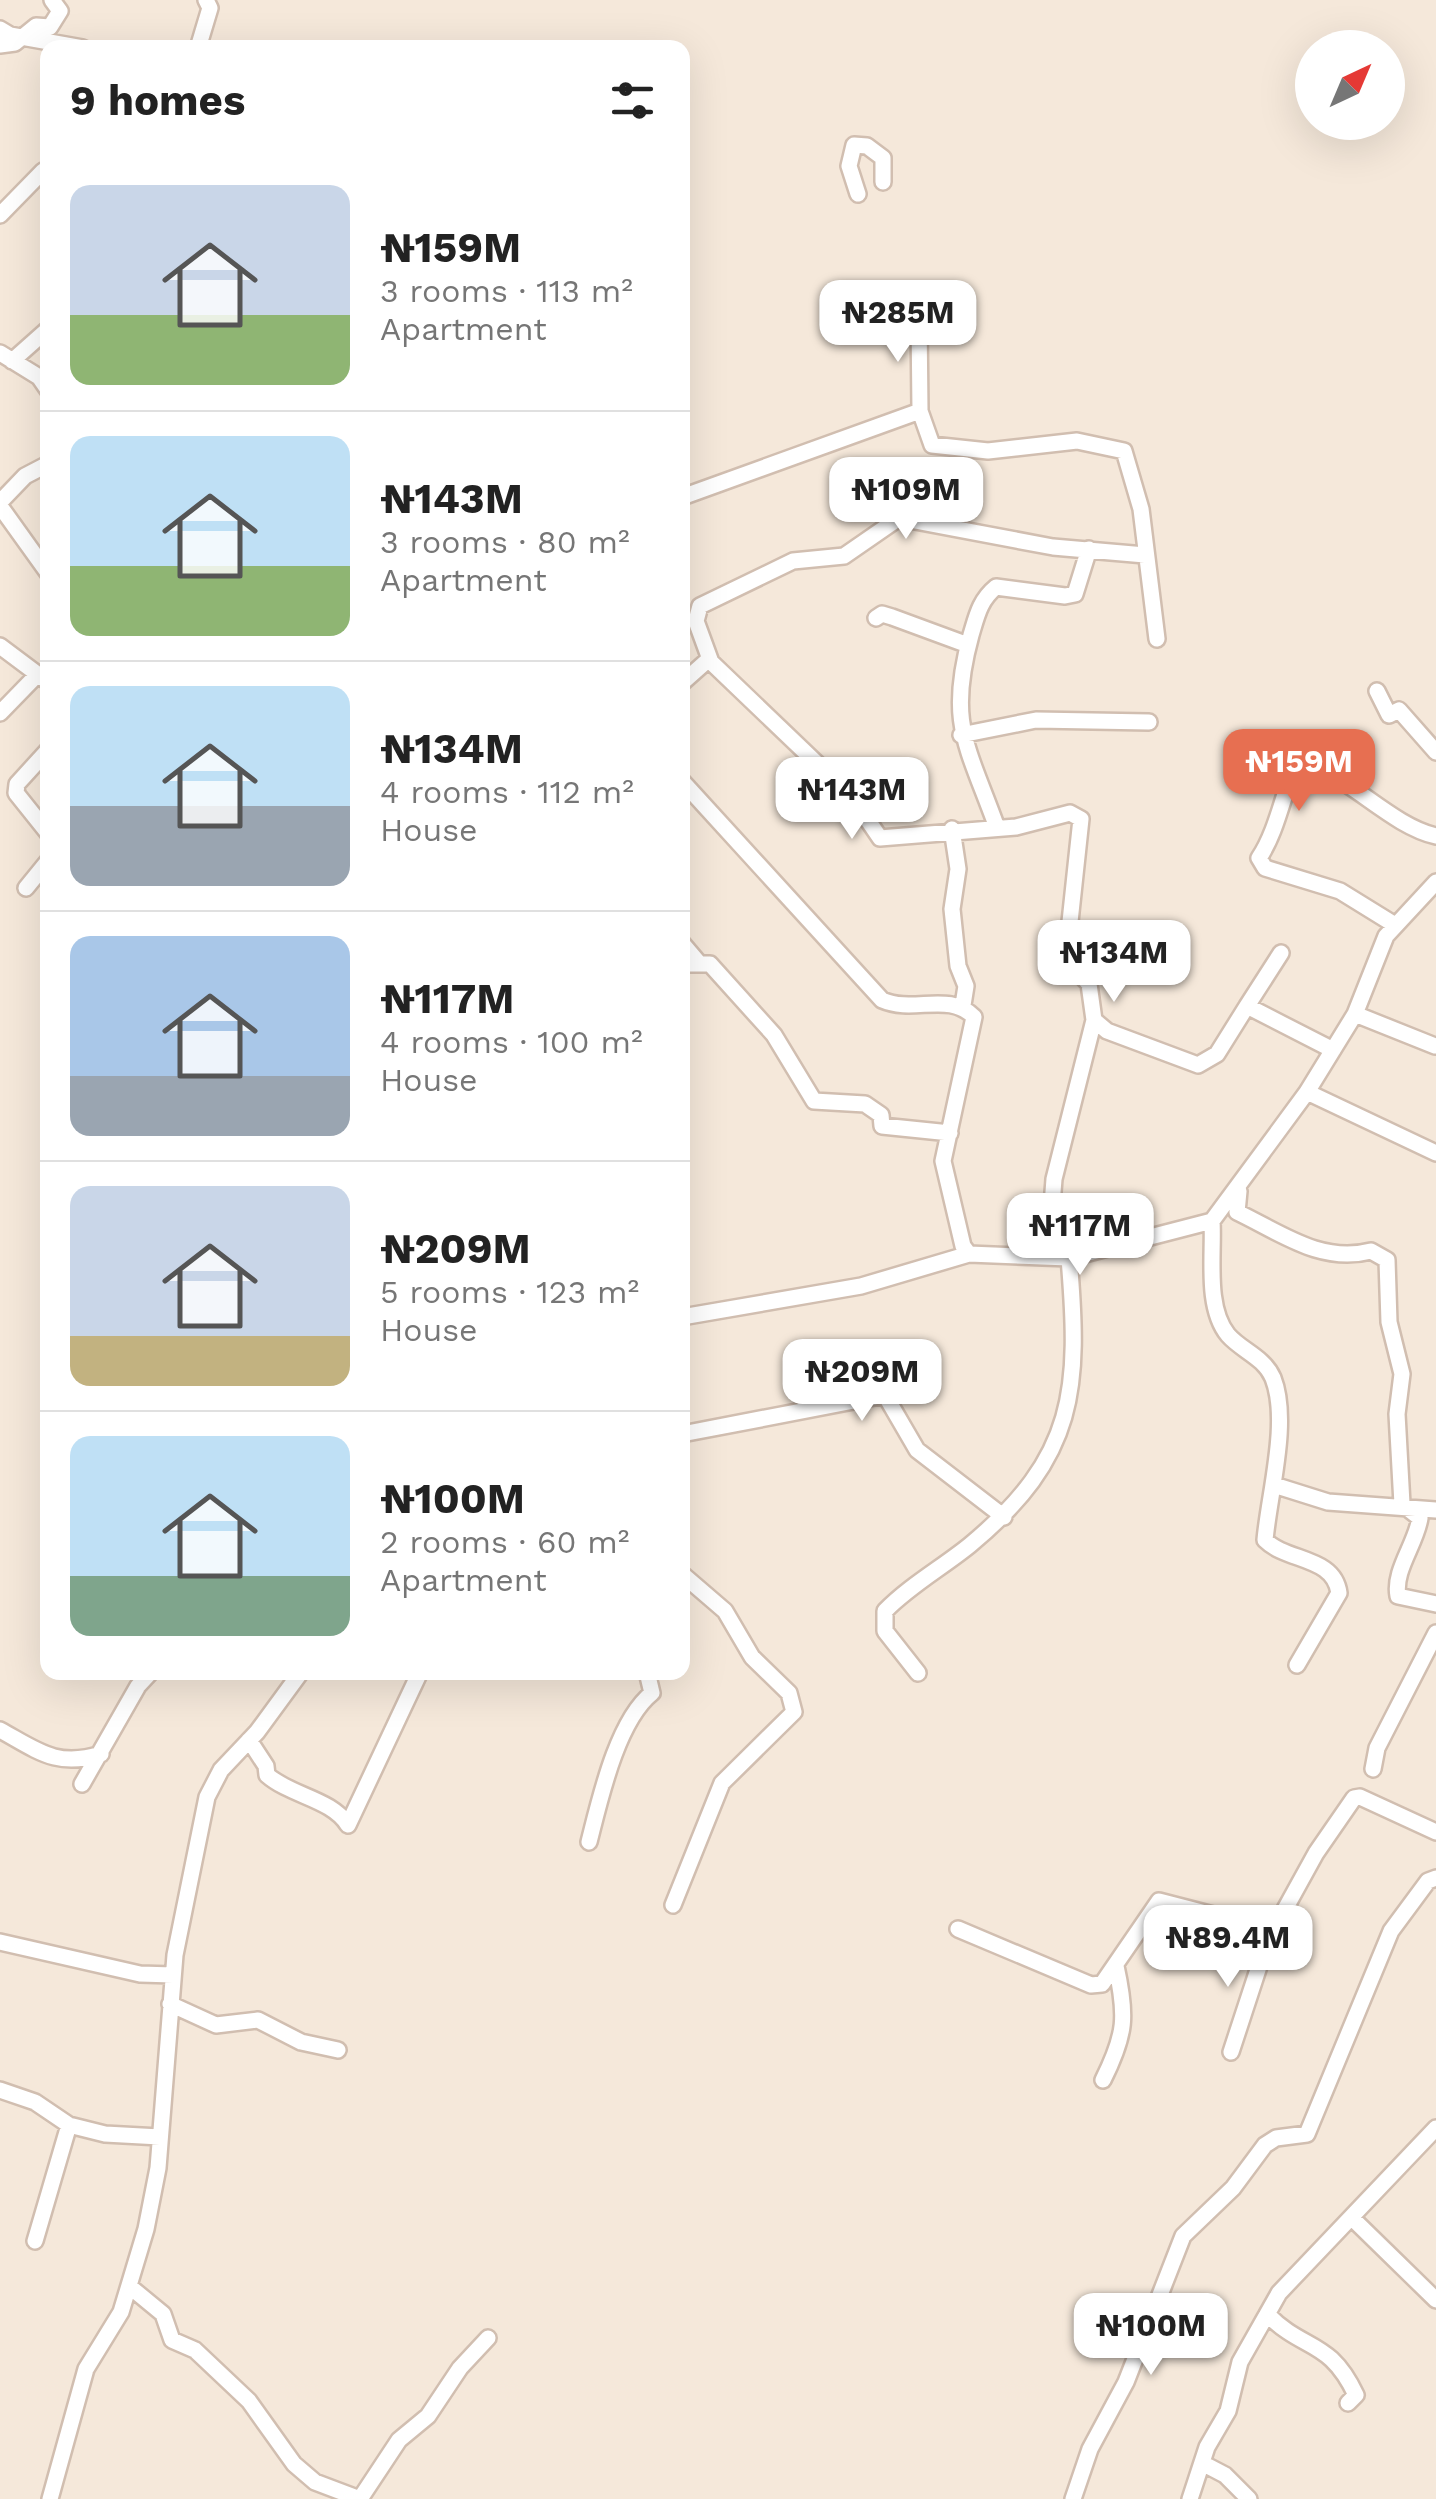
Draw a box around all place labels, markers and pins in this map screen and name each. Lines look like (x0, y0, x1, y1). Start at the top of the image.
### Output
pin: ₦285M (828, 280, 968, 365)
pin: ₦109M (836, 457, 976, 542)
pin: ₦159M (1229, 729, 1369, 814)
pin: ₦143M (782, 757, 922, 842)
pin: ₦134M (1044, 920, 1184, 1005)
pin: ₦117M (1010, 1193, 1150, 1278)
pin: ₦209M (792, 1339, 932, 1424)
pin: ₦89.4M (1147, 1905, 1309, 1990)
pin: ₦100M (1081, 2293, 1221, 2378)

